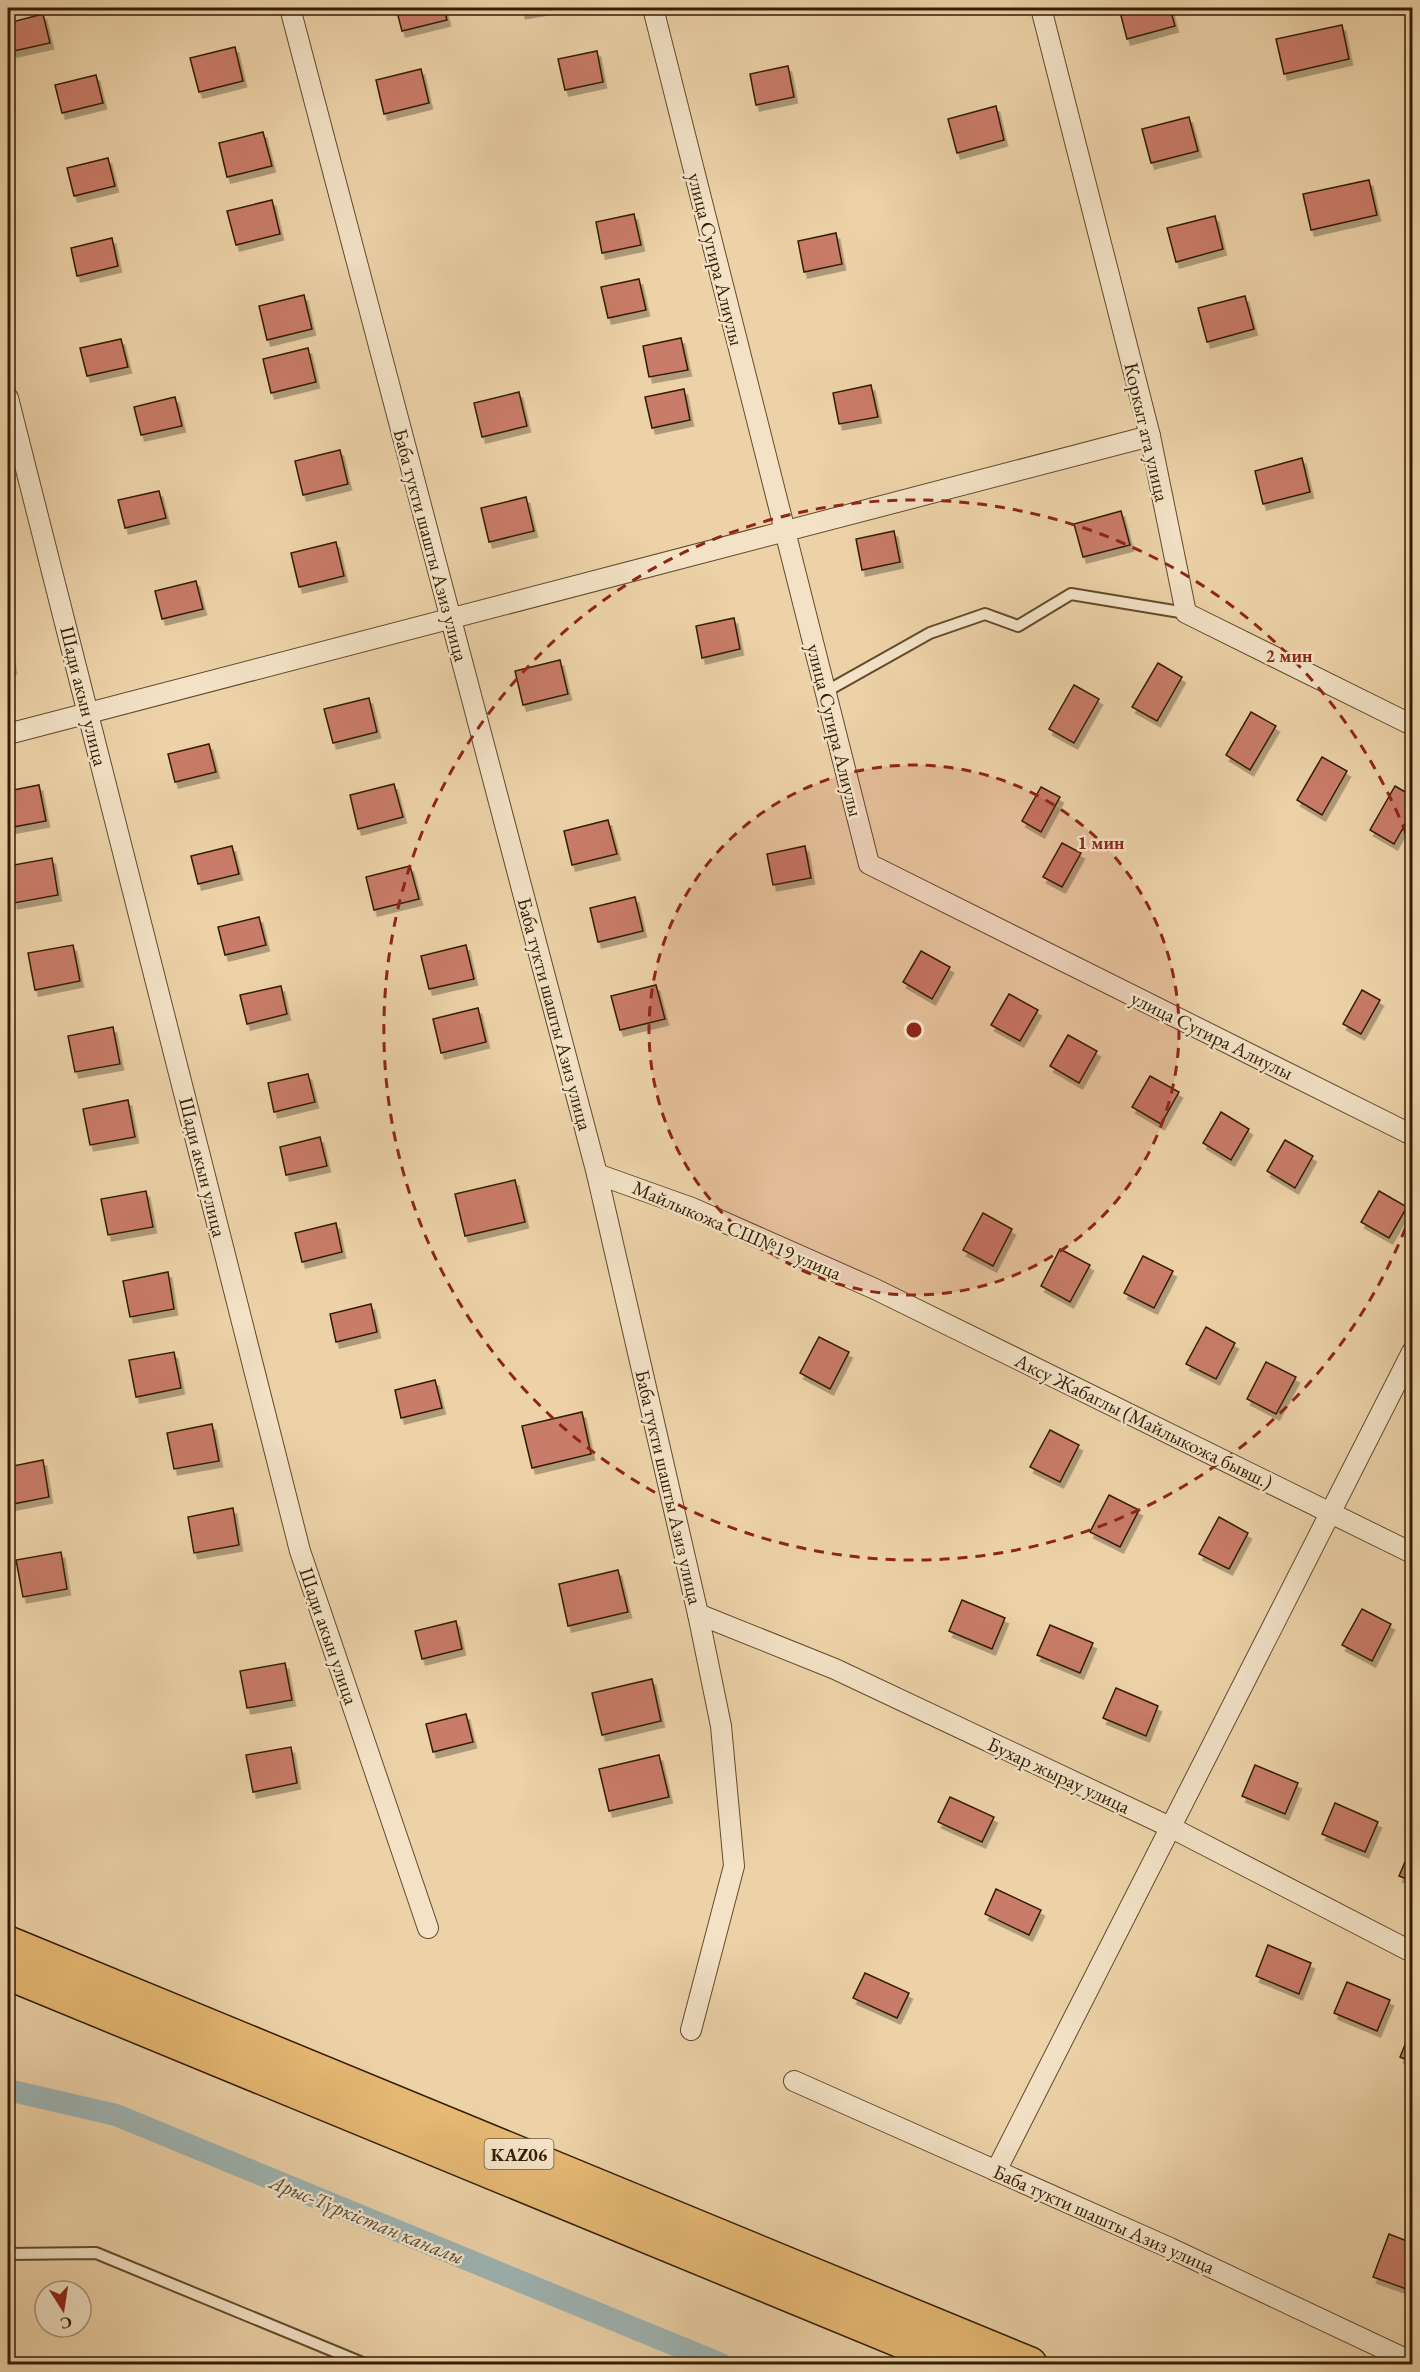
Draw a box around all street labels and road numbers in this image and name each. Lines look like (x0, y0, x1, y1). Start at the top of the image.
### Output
street label: улица Сугира Алиулы (682, 170, 750, 348)
street label: Коркыт ата улица (1118, 360, 1176, 504)
street label: Баба тукти шашты Азиз улица (387, 426, 475, 664)
street label: Шади акын улица (54, 623, 114, 769)
street label: улица Сугира Алиулы (801, 641, 869, 819)
street label: Баба тукти шашты Азиз улица (511, 895, 599, 1133)
street label: улица Сугира Алиулы (1127, 984, 1297, 1086)
street label: Шади акын улица (173, 1094, 233, 1240)
street label: Майлыкожа СШ№19 улица (629, 1174, 845, 1286)
street label: Аксу Жабаглы (Майлыкожа бывш.) (1010, 1347, 1277, 1495)
street label: Баба тукти шашты Азиз улица (629, 1367, 709, 1607)
street label: Шади акын улица (293, 1564, 365, 1708)
street label: Бухар жырау улица (983, 1731, 1135, 1819)
road number: KАZ06 (484, 2139, 554, 2169)
street label: Баба тукти шашты Азиз улица (989, 2158, 1219, 2280)

